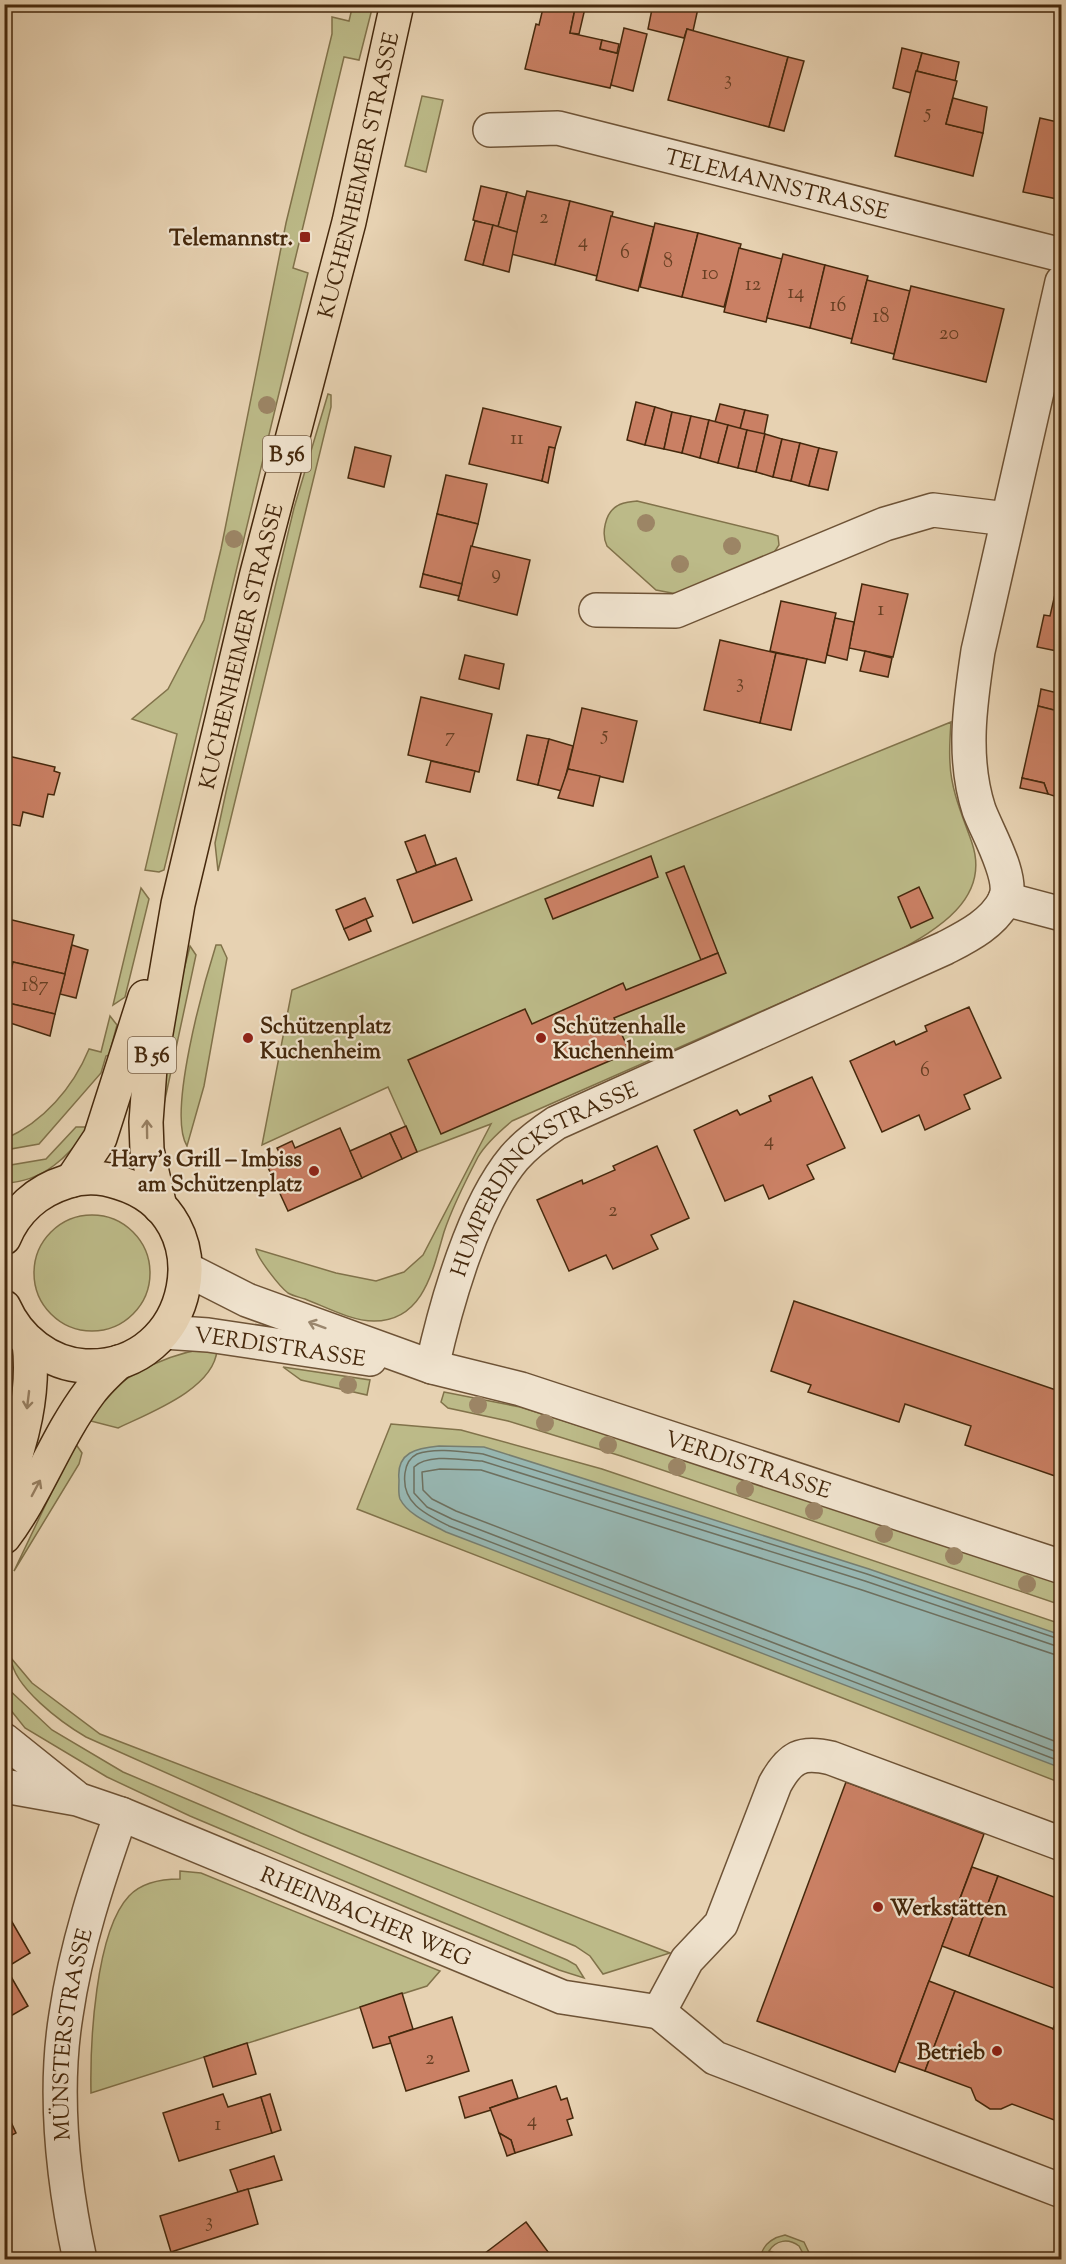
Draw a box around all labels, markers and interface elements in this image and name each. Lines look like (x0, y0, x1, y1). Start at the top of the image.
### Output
street label: KUCHENHEIMER STRASSE (311, 29, 409, 322)
house number: 3 (724, 66, 732, 95)
house number: 5 (924, 99, 932, 128)
street label: TELEMANNSTRASSE (661, 143, 892, 230)
house number: 2 (539, 204, 549, 233)
place label: Telemannstr. (169, 224, 293, 256)
house number: 4 (578, 228, 588, 257)
marker: Telemannstr. (298, 230, 312, 244)
house number: 6 (620, 239, 630, 268)
house number: 8 (663, 248, 673, 277)
house number: 10 (701, 260, 719, 289)
house number: 12 (745, 271, 761, 300)
house number: 14 (788, 279, 804, 308)
house number: 16 (830, 292, 846, 321)
house number: 18 (873, 303, 889, 332)
house number: 20 (939, 320, 959, 349)
house number: 11 (510, 425, 524, 454)
road number: B 56 (263, 436, 311, 472)
street label: KUCHENHEIMER STRASSE (193, 501, 293, 793)
house number: 9 (491, 560, 501, 589)
house number: 1 (878, 596, 885, 625)
house number: 3 (736, 669, 744, 698)
house number: 5 (601, 721, 609, 750)
house number: 7 (445, 723, 455, 752)
house number: 187 (22, 972, 48, 1001)
place label: Schützenplatz Kuchenheim (260, 1012, 392, 1069)
place label: Schützenhalle Kuchenheim (553, 1012, 686, 1069)
marker: Schützenplatz Kuchenheim (241, 1031, 255, 1045)
marker: Schützenhalle Kuchenheim (534, 1031, 548, 1045)
road number: B 56 (128, 1037, 176, 1073)
house number: 6 (920, 1057, 930, 1086)
street label: HUMPERDINCKSTRASSE (444, 1075, 644, 1281)
one-way arrow (141, 1119, 153, 1139)
house number: 4 (764, 1127, 774, 1156)
place label: Hary’s Grill – Imbiss am Schützenplatz (111, 1145, 303, 1202)
marker: Hary’s Grill – Imbiss am Schützenplatz (307, 1164, 321, 1178)
house number: 2 (608, 1197, 618, 1226)
one-way arrow (309, 1319, 327, 1330)
street label: VERDISTRASSE (193, 1321, 368, 1377)
one-way arrow (22, 1390, 33, 1410)
street label: VERDISTRASSE (660, 1424, 834, 1509)
one-way arrow (31, 1480, 42, 1498)
street label: RHEINBACHER WEG (254, 1860, 475, 1977)
place label: Werkstätten (890, 1894, 1007, 1926)
marker: Werkstätten (871, 1900, 885, 1914)
street label: MÜNSTERSTRASSE (46, 1925, 103, 2142)
place label: Betrieb (917, 2038, 985, 2070)
marker: Betrieb (990, 2044, 1004, 2058)
house number: 2 (425, 2045, 435, 2074)
house number: 4 (527, 2107, 537, 2136)
house number: 1 (215, 2111, 222, 2140)
house number: 3 (205, 2208, 213, 2237)

